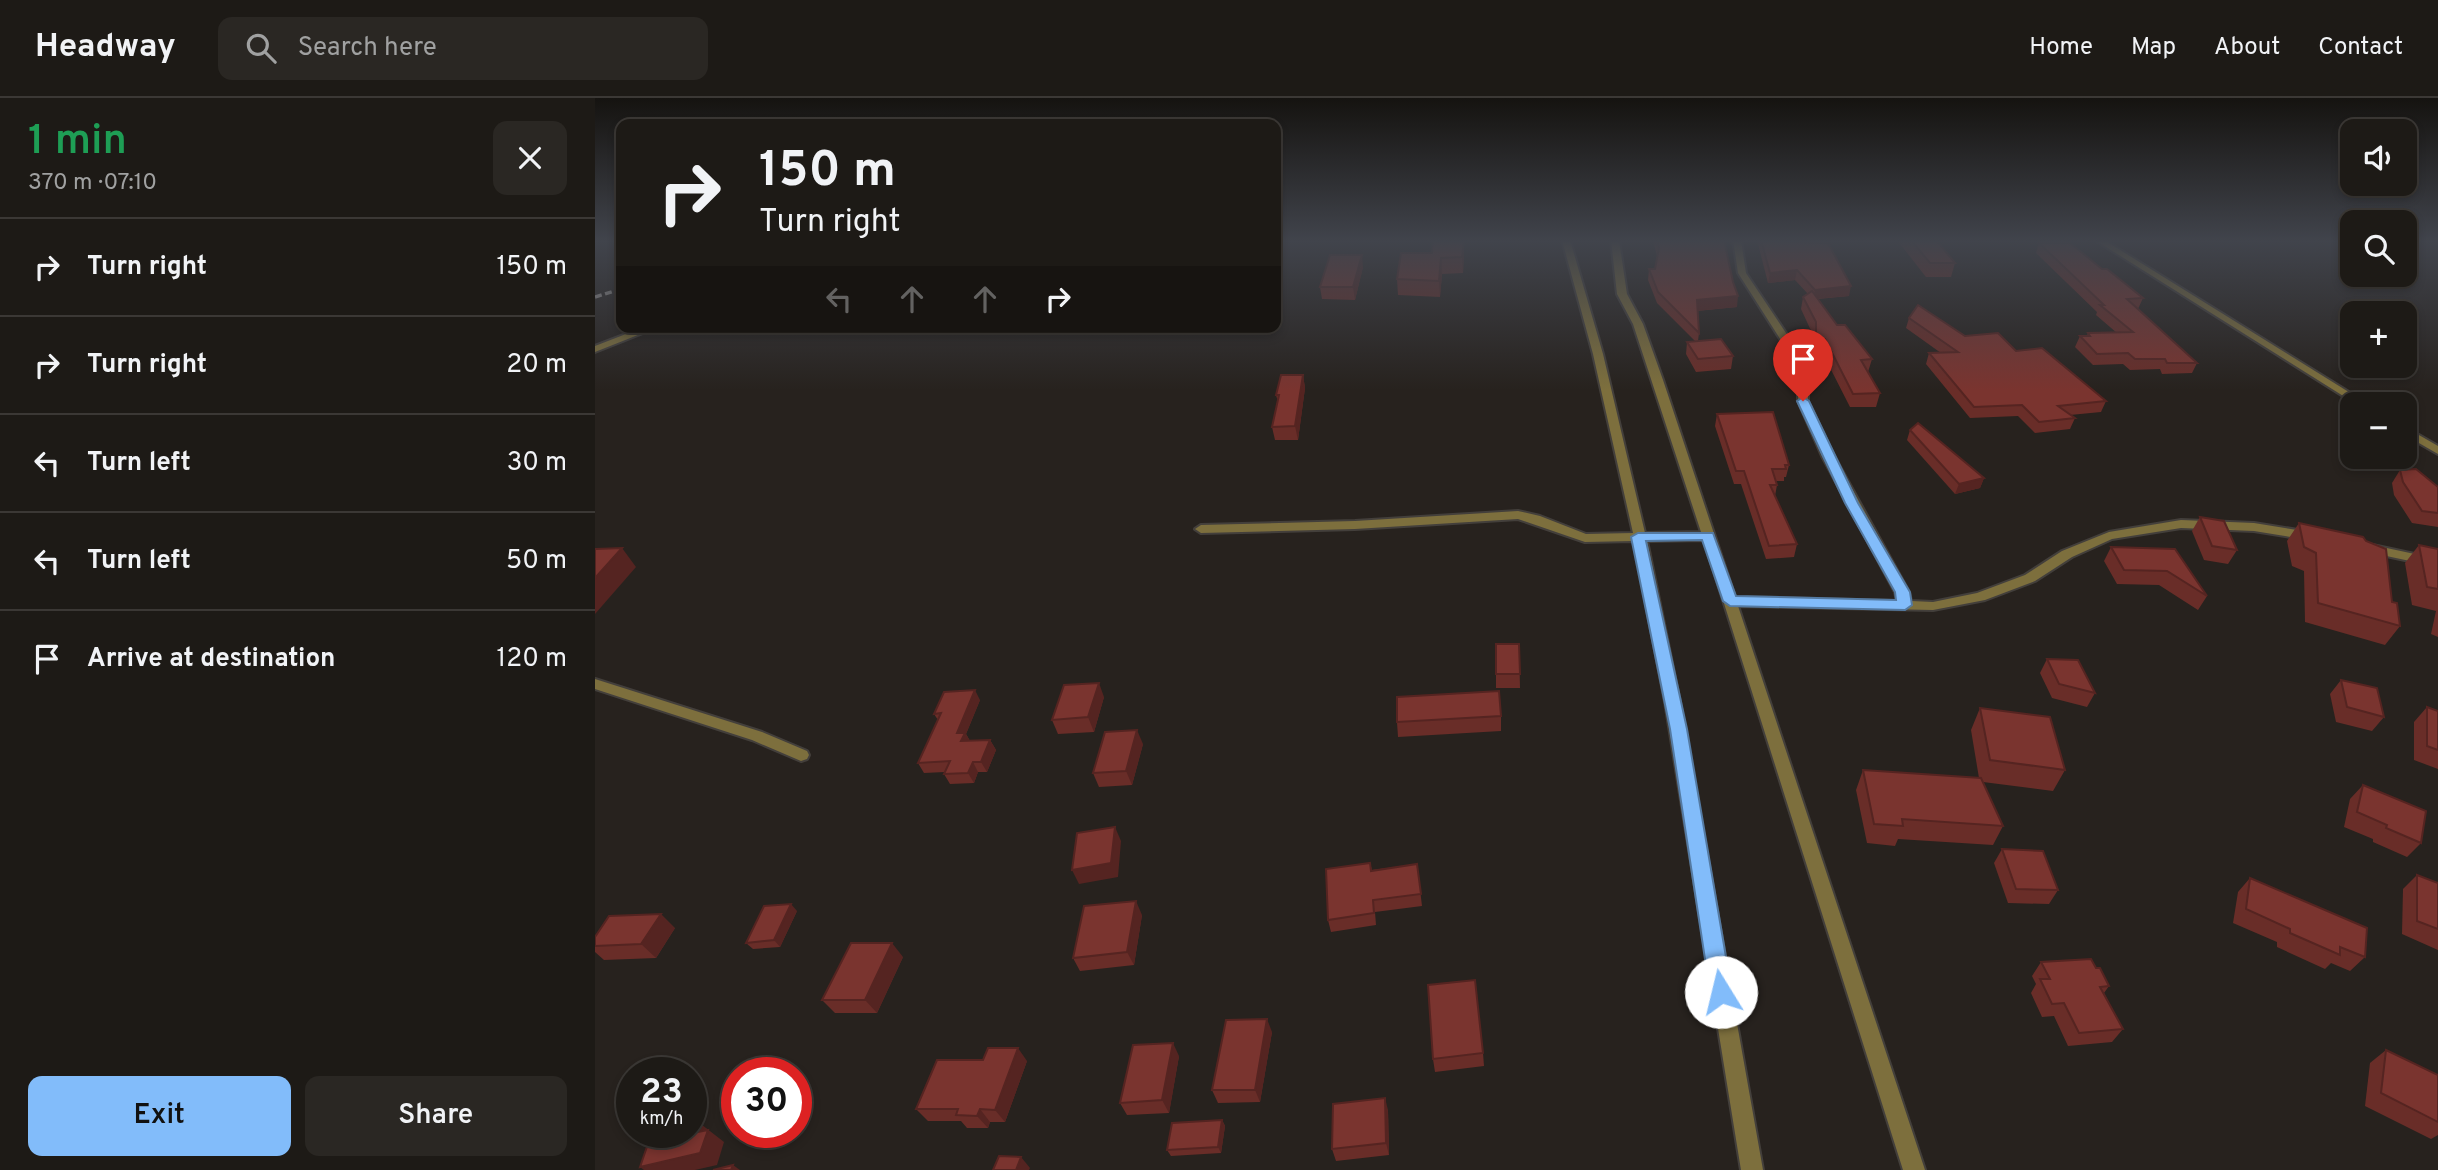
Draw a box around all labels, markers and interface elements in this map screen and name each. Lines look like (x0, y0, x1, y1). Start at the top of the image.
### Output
search box (218, 17, 708, 80)
text: Headway (35, 27, 176, 69)
icon: search (242, 29, 280, 67)
text: Search here (298, 32, 437, 65)
text: Home (2029, 33, 2093, 63)
text: Map (2131, 33, 2176, 63)
text: About (2214, 33, 2280, 63)
text: Contact (2318, 33, 2403, 63)
text: 1 min (28, 116, 127, 169)
map controls (2340, 119, 2417, 469)
button: sound (2340, 119, 2417, 196)
button: close (493, 121, 567, 195)
text: 150 m (759, 142, 896, 204)
icon: right (644, 147, 735, 238)
text: 370 m · 07:10 (28, 169, 157, 198)
text: Turn right (759, 203, 901, 243)
button: search (2340, 210, 2417, 287)
icon: right (28, 248, 66, 286)
text: Turn right (87, 251, 207, 284)
text: 150 m (496, 251, 567, 284)
icon: left (820, 280, 858, 318)
icon: ahead (893, 280, 931, 318)
icon: ahead (966, 280, 1004, 318)
icon: right (1039, 280, 1077, 318)
button: + (2340, 301, 2417, 378)
pin (1773, 329, 1833, 401)
icon: arrive (1784, 340, 1822, 378)
icon: right (28, 346, 66, 384)
text: Turn right (87, 349, 207, 382)
text: 20 m (506, 349, 567, 382)
button: − (2340, 392, 2417, 469)
icon: left (28, 444, 66, 482)
text: Turn left (87, 447, 191, 480)
text: 30 m (507, 447, 567, 480)
icon: left (28, 542, 66, 580)
text: Turn left (87, 545, 191, 578)
text: 50 m (506, 545, 567, 578)
icon: arrive (28, 640, 66, 678)
text: Arrive at destination (87, 643, 335, 676)
text: 120 m (497, 643, 567, 676)
position arrow (1684, 955, 1758, 1029)
speed limit sign: 30 (721, 1057, 812, 1148)
text: 23 (640, 1071, 683, 1115)
button: Exit (28, 1076, 291, 1156)
button: Share (305, 1076, 567, 1156)
text: km/h (640, 1108, 683, 1131)

